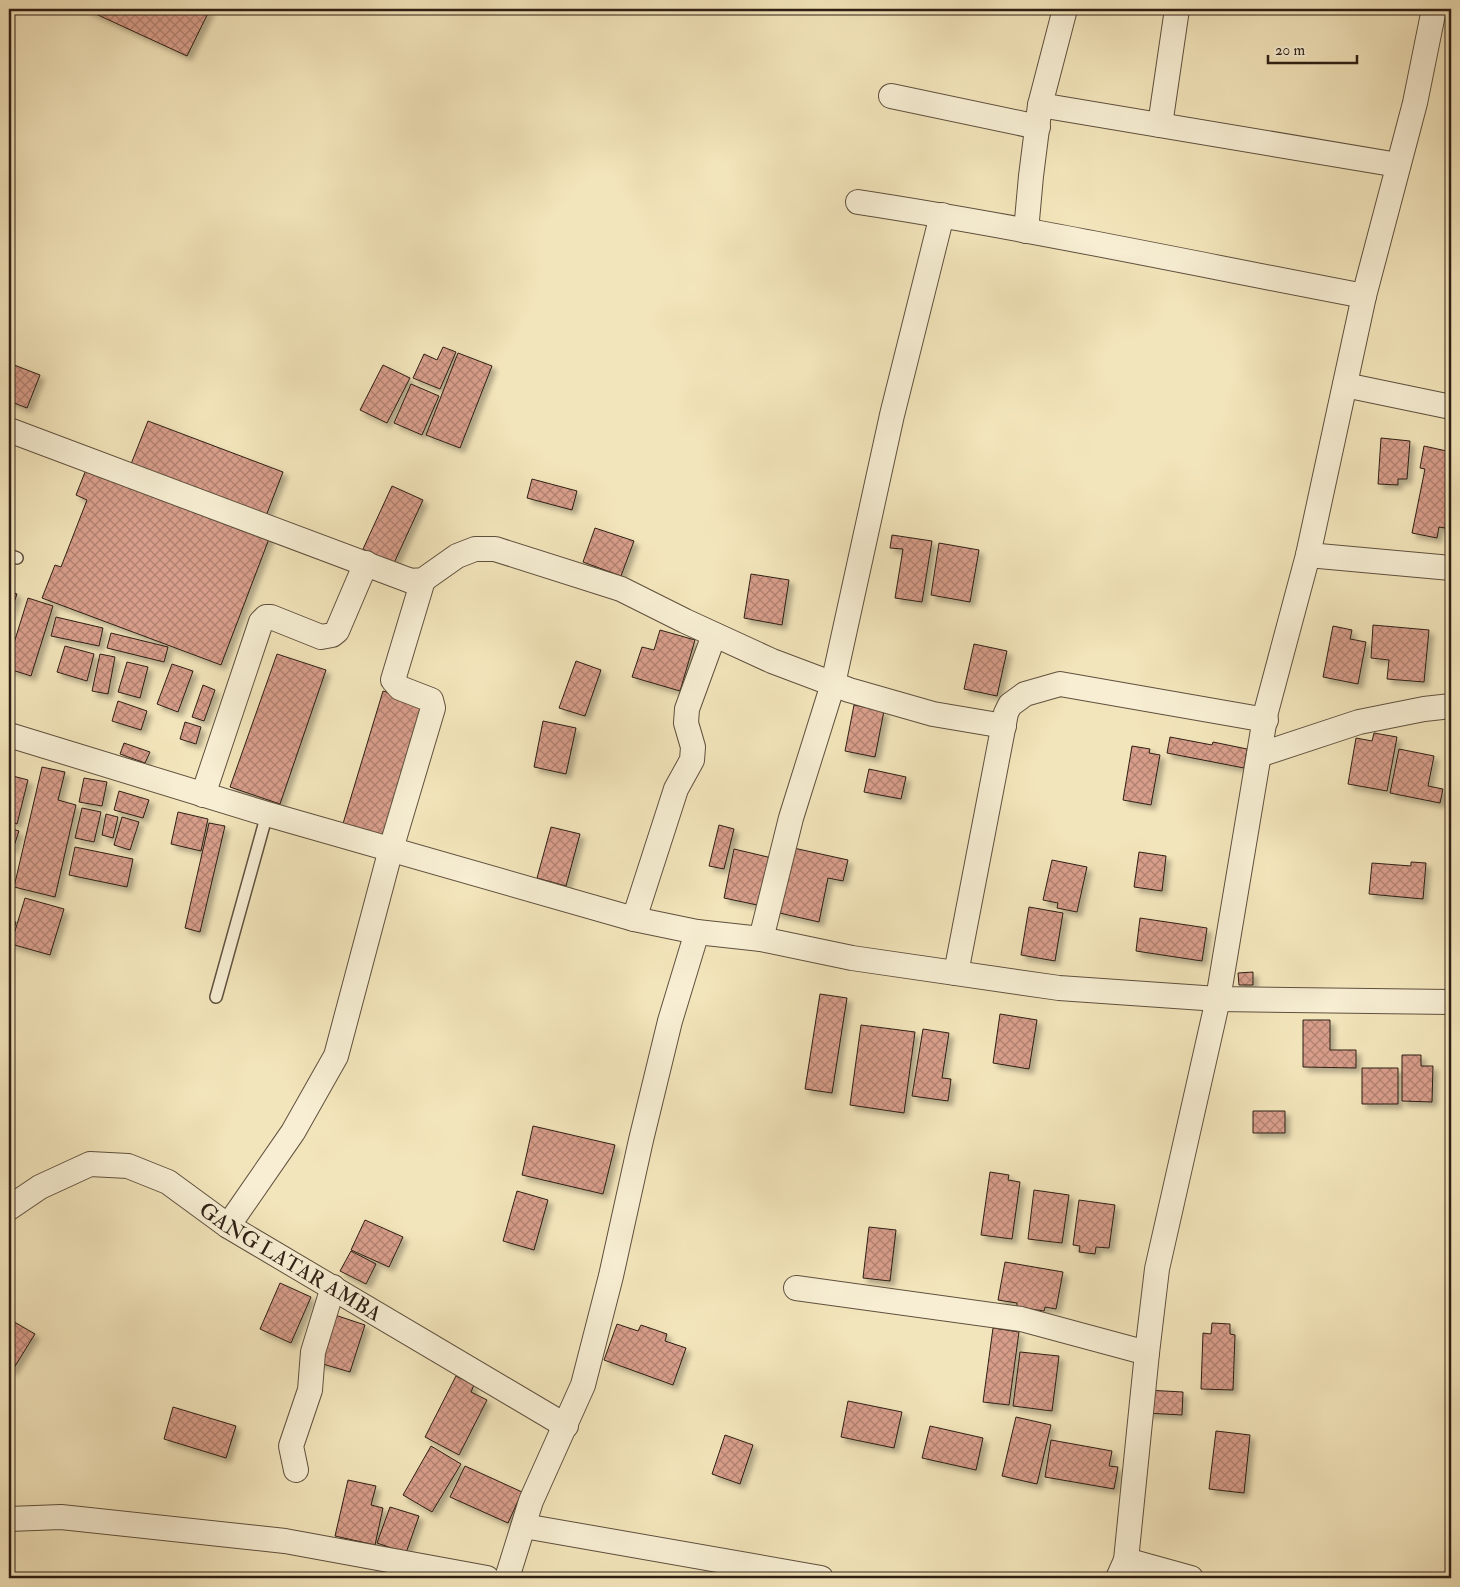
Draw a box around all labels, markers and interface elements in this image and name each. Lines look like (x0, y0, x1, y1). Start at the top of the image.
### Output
scale bar (1268, 32, 1356, 64)
text: 20 m (1275, 41, 1305, 60)
street label: GANG LATAR AMBA (194, 1196, 387, 1327)

